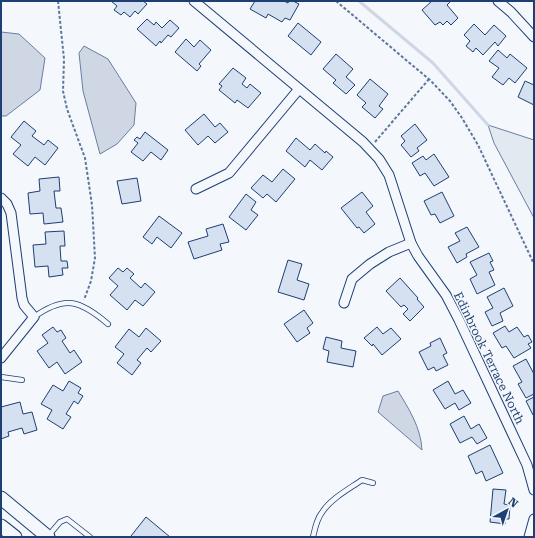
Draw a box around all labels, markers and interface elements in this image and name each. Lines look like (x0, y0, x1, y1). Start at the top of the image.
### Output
street label: Edinbrook Terrace North (451, 290, 527, 427)
north arrow (487, 490, 527, 530)
text: N (506, 495, 521, 511)

